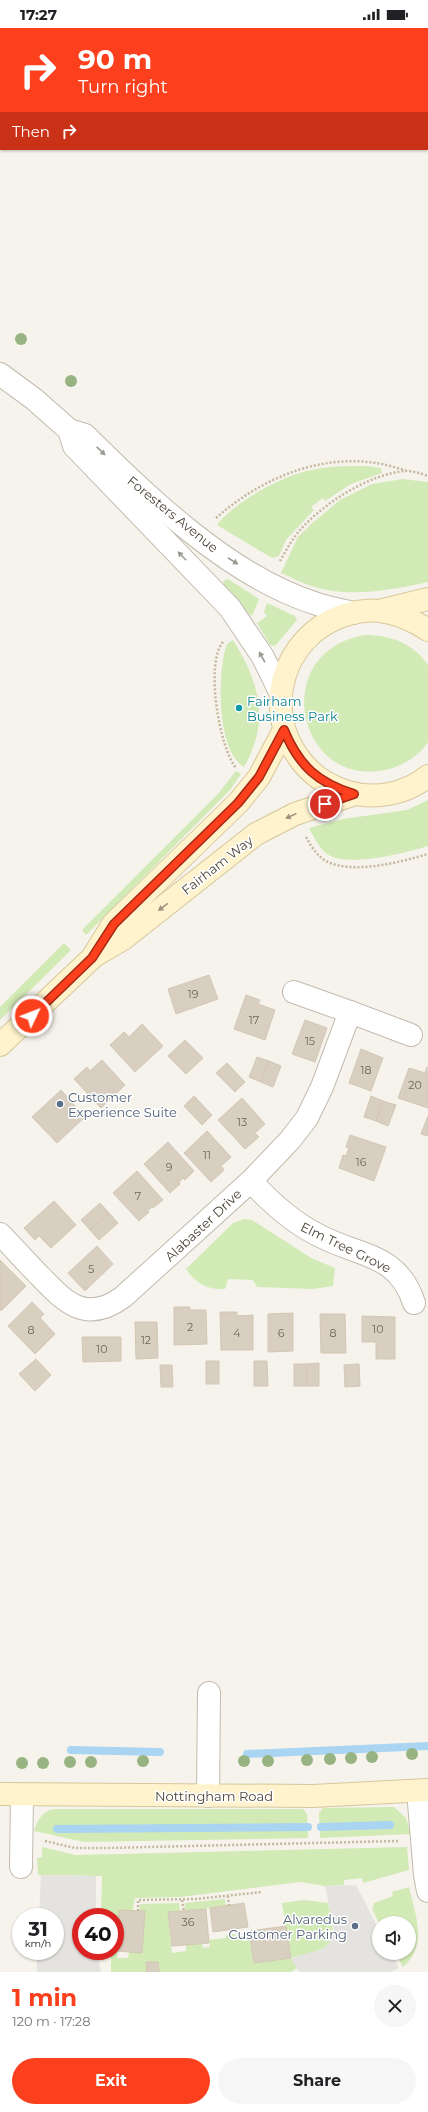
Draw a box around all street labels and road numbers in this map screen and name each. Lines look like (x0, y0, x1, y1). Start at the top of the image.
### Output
street label: Foresters Avenue (124, 472, 222, 556)
street label: Fairham Way (178, 832, 257, 898)
street label: Alabaster Drive (161, 1185, 245, 1265)
street label: Elm Tree Grove (298, 1218, 394, 1276)
street label: Nottingham Road (155, 1788, 273, 1804)

